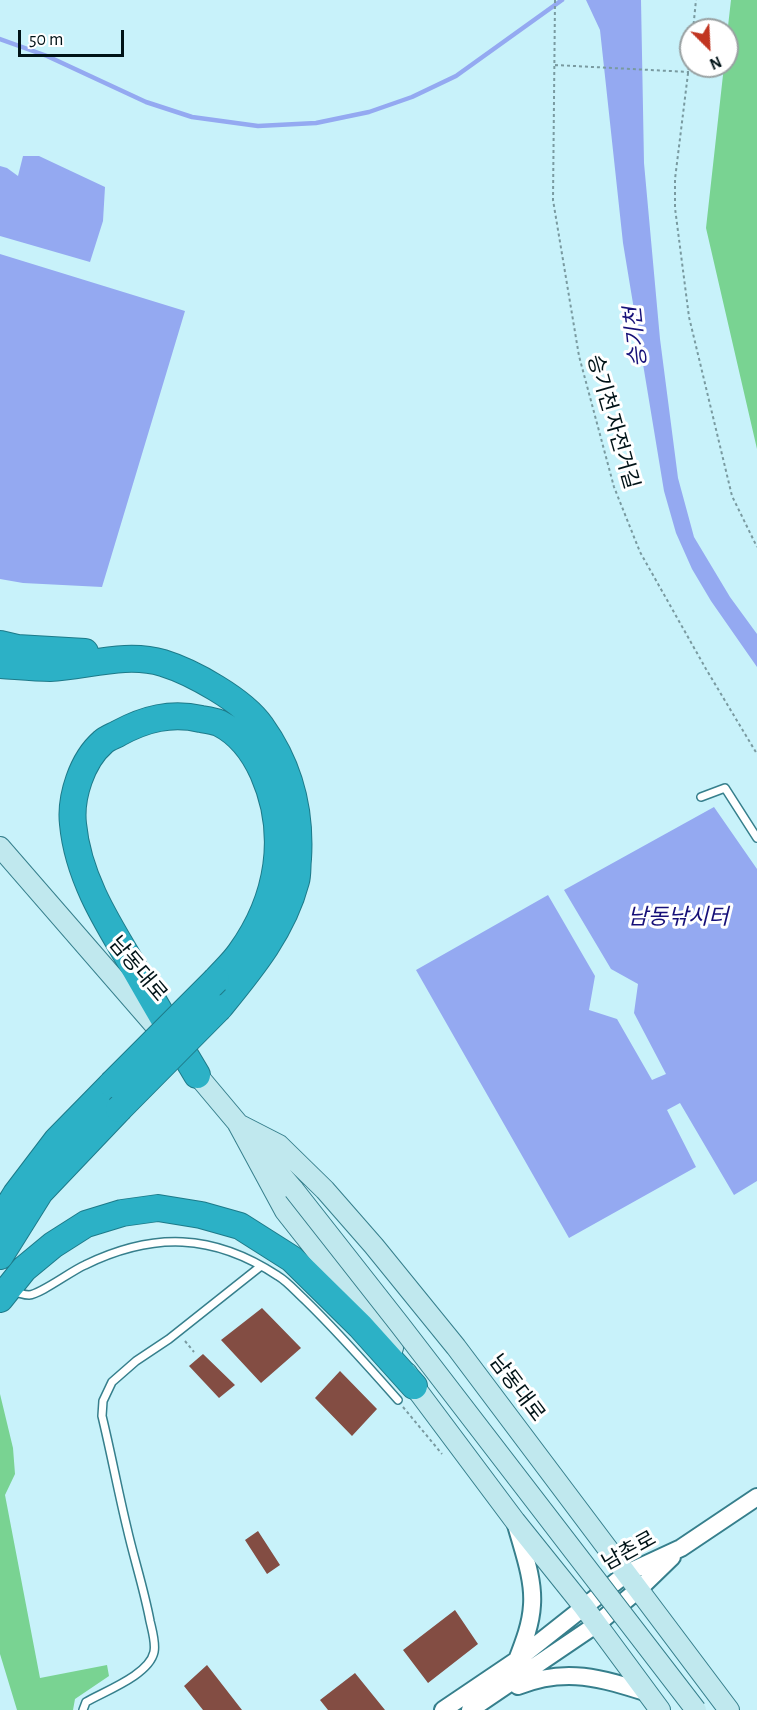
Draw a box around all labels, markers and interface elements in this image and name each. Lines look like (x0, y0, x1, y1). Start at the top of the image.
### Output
scale bar (21, 18, 128, 56)
north arrow (679, 18, 739, 78)
text: 50 m (29, 31, 63, 49)
text: N (707, 53, 724, 72)
water label: 승기천 (620, 305, 652, 369)
street label: 승기천 자전거길 (582, 352, 644, 492)
water label: 남동낚시터 (627, 904, 729, 930)
street label: 남동대로 (104, 931, 172, 1007)
street label: 남동대로 (484, 1350, 550, 1426)
street label: 남촌로 (598, 1526, 660, 1576)

